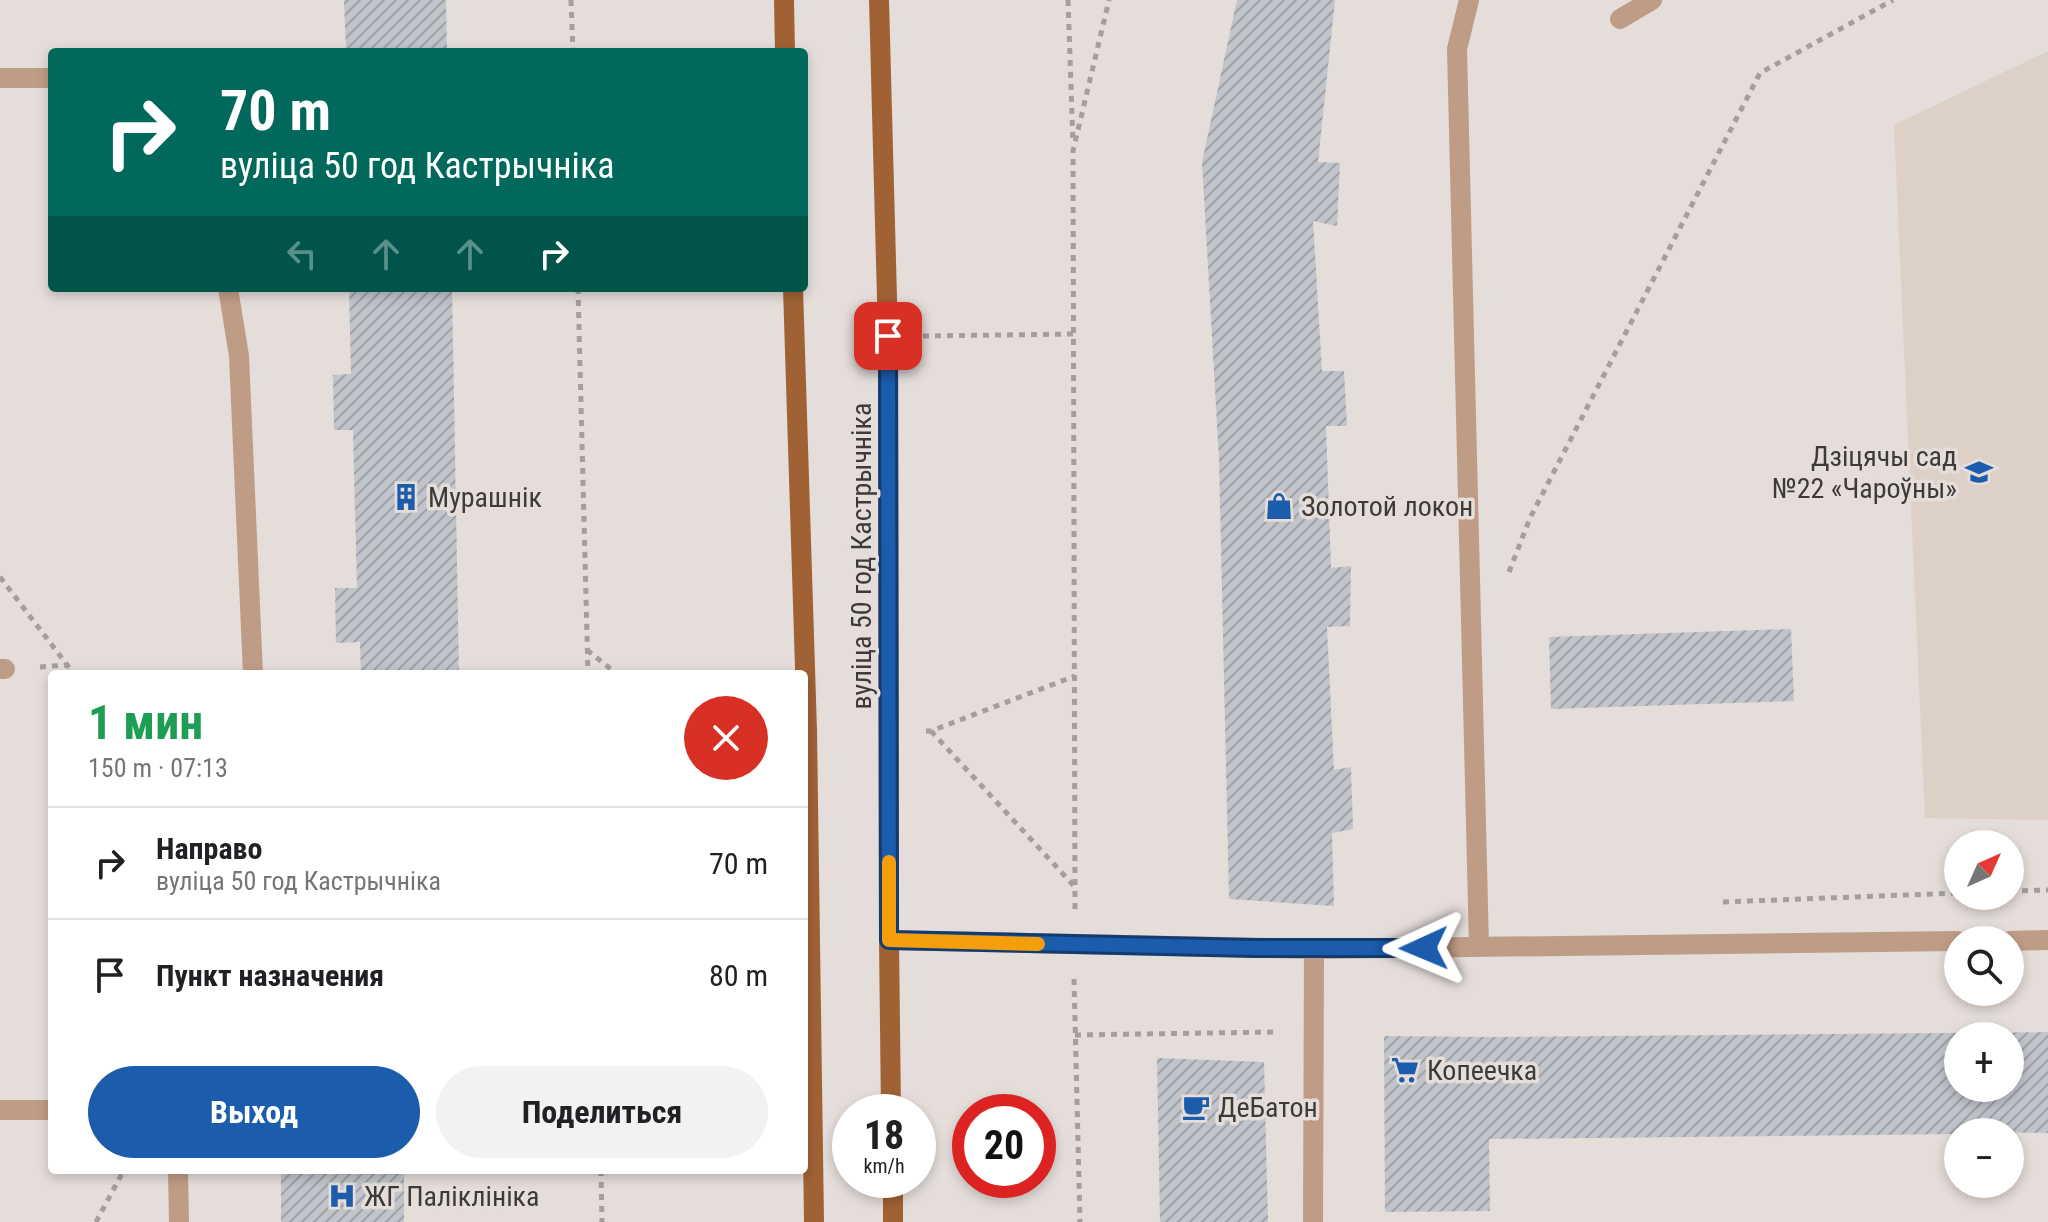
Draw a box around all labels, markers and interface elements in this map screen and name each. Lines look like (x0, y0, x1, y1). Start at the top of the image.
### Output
text: 70 m (220, 78, 331, 144)
icon: right (88, 80, 192, 184)
text: вуліца 50 год Кастрычніка (220, 145, 614, 187)
icon: left (280, 232, 324, 276)
icon: ahead (364, 232, 408, 276)
icon: ahead (448, 232, 492, 276)
icon: right (532, 232, 576, 276)
pin (854, 302, 922, 370)
icon: arrive (866, 314, 910, 358)
street label: вуліца 50 год Кастрычніка (845, 403, 878, 709)
place label: Дзіцячы сад №22 «Чароўны» (1772, 440, 1957, 505)
school or university icon: Дзіцячы сад №22 «Чароўны» (1964, 457, 1994, 487)
place label: Мурашнік (428, 481, 542, 514)
building icon: Мурашнік (391, 482, 421, 512)
place label: Золотой локон (1301, 490, 1473, 523)
shop icon: Золотой локон (1264, 491, 1294, 521)
text: 1 мин (88, 694, 203, 751)
button: close (684, 696, 768, 780)
text: 150 m · 07:13 (88, 753, 228, 783)
north arrow (1944, 830, 2024, 910)
map controls (1944, 830, 2024, 1198)
text: Направо (156, 831, 262, 866)
icon: right (88, 841, 132, 885)
text: 70 m (709, 846, 768, 881)
text: вуліца 50 год Кастрычніка (156, 866, 441, 896)
position arrow (1382, 906, 1466, 990)
button: search (1944, 926, 2024, 1006)
icon: arrive (88, 953, 132, 997)
text: Пункт назначения (156, 958, 384, 993)
text: 80 m (709, 958, 768, 993)
button: + (1944, 1022, 2024, 1102)
place label: Копеечка (1427, 1054, 1537, 1087)
supermarket icon: Копеечка (1390, 1055, 1420, 1085)
button: Выход (88, 1066, 420, 1158)
button: Поделиться (436, 1066, 768, 1158)
place label: ДеБатон (1218, 1091, 1318, 1124)
cafe icon: ДеБатон (1181, 1092, 1211, 1122)
speed limit sign: 20 (952, 1094, 1056, 1198)
text: 18 (864, 1112, 904, 1159)
button: − (1944, 1118, 2024, 1198)
text: km/h (863, 1154, 905, 1178)
place label: ЖГ Паліклініка (364, 1180, 539, 1213)
hospital icon: ЖГ Паліклініка (327, 1181, 357, 1211)

